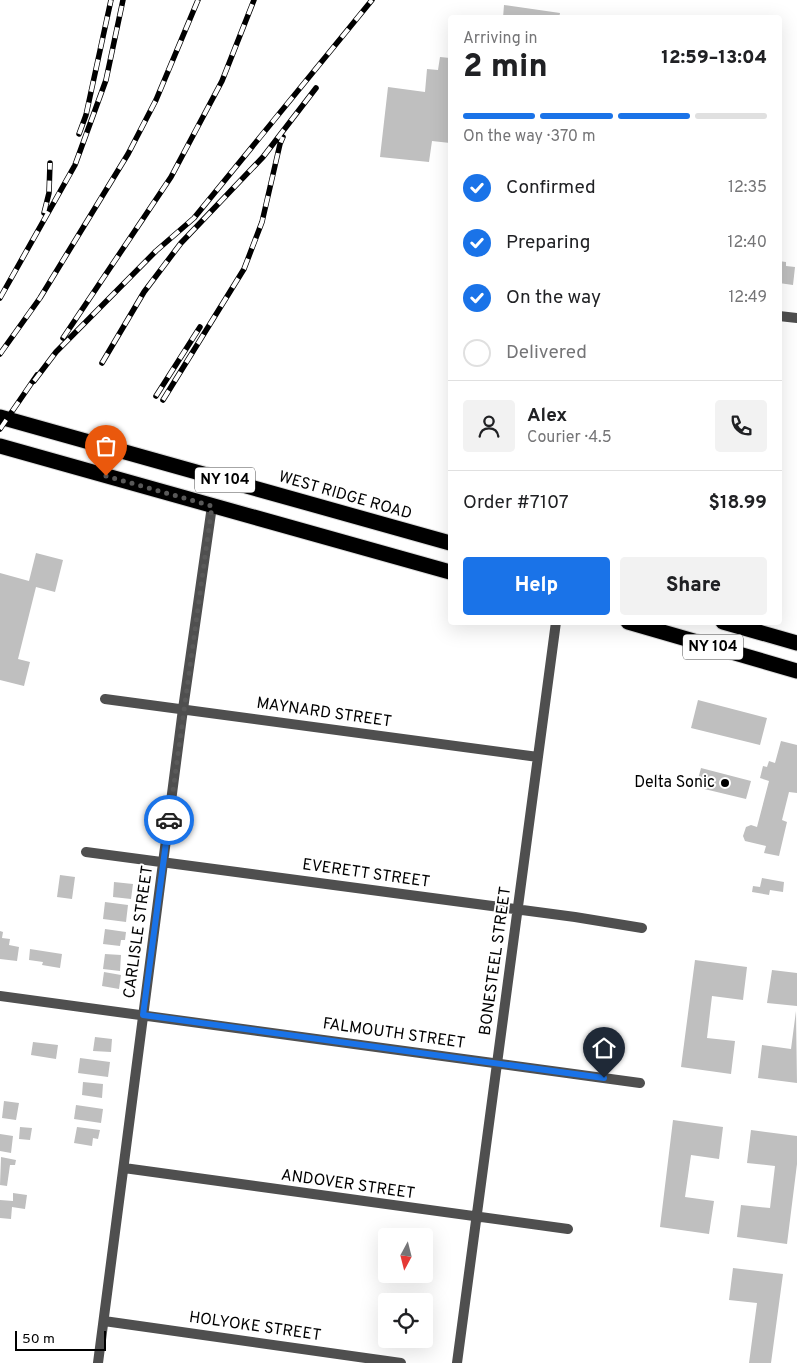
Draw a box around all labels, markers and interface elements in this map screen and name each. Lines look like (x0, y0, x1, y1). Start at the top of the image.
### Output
text: Arriving in (463, 29, 538, 49)
text: 12:59–13:04 (661, 46, 767, 70)
text: 2 min (463, 48, 548, 88)
text: On the way · 370 m (463, 127, 595, 147)
icon: check (463, 174, 491, 202)
text: Confirmed (506, 176, 596, 200)
text: 12:35 (728, 178, 767, 198)
icon: check (463, 229, 491, 257)
text: Preparing (506, 231, 590, 255)
text: 12:40 (727, 233, 767, 253)
icon: check (463, 284, 491, 312)
text: On the way (506, 286, 601, 310)
text: 12:49 (728, 288, 767, 308)
text: Delivered (506, 341, 587, 365)
button: person (463, 400, 515, 452)
button: phone (715, 400, 767, 452)
text: Alex (527, 404, 567, 428)
pin (85, 425, 127, 476)
text: Courier · 4.5 (527, 428, 612, 448)
icon: bag (92, 432, 120, 460)
street label: WEST RIDGE ROAD (276, 467, 414, 525)
road number: NY 104 (195, 468, 255, 492)
text: Order #7107 (463, 491, 569, 515)
text: $18.99 (708, 491, 767, 515)
button: Help (463, 557, 610, 615)
button: Share (620, 557, 767, 615)
road number: NY 104 (683, 634, 743, 660)
street label: MAYNARD STREET (255, 694, 393, 732)
place label: Delta Sonic (634, 773, 715, 793)
marker: Delta Sonic (719, 777, 731, 789)
courier (144, 795, 194, 845)
icon: car (155, 806, 183, 834)
street label: EVERETT STREET (301, 855, 431, 893)
street label: CARLISLE STREET (120, 864, 158, 1000)
street label: BONESTEEL STREET (476, 885, 516, 1037)
street label: FALMOUTH STREET (321, 1014, 467, 1054)
pin (583, 1027, 625, 1078)
icon: home (590, 1034, 618, 1062)
street label: ANDOVER STREET (280, 1166, 416, 1204)
north arrow (378, 1228, 432, 1282)
map controls (378, 1228, 433, 1348)
button: locate (378, 1293, 433, 1348)
street label: HOLYOKE STREET (188, 1308, 322, 1346)
scale bar (15, 1328, 106, 1351)
text: 50 m (22, 1331, 55, 1348)

